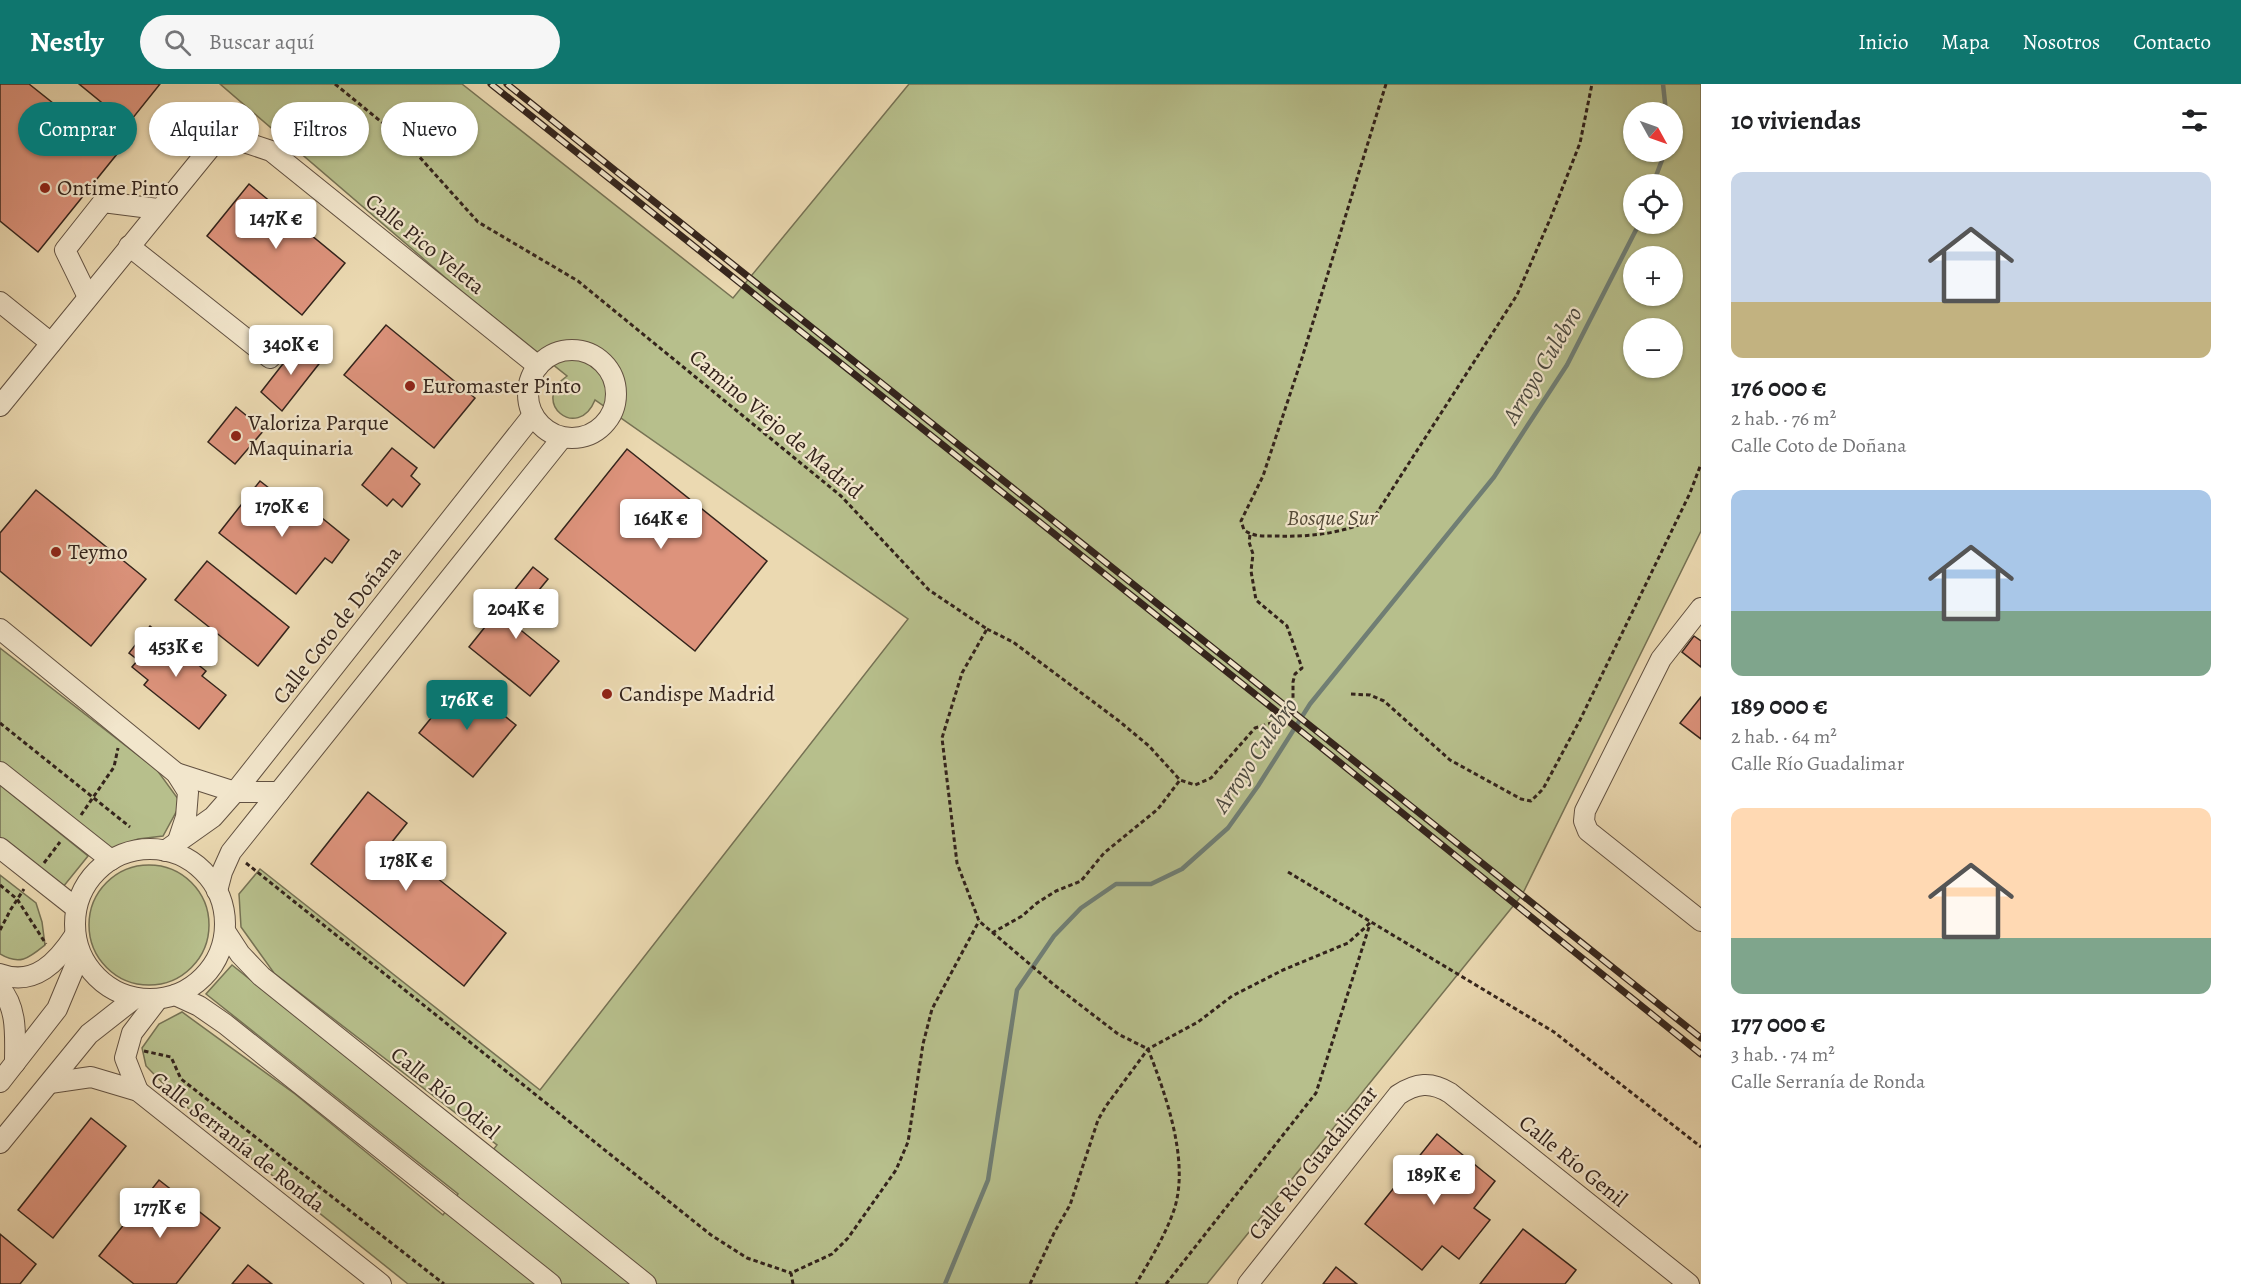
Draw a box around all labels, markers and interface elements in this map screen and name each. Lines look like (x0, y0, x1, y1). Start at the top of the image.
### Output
search box (140, 15, 560, 69)
text: Nestly (30, 23, 104, 61)
icon: search (161, 26, 194, 59)
text: Buscar aquí (209, 27, 315, 57)
text: Inicio (1858, 28, 1908, 56)
text: Mapa (1941, 28, 1990, 56)
text: Nosotros (2023, 28, 2100, 56)
text: Contacto (2133, 28, 2211, 56)
chip: Comprar (18, 102, 137, 156)
chip: Alquilar (149, 102, 259, 156)
chip: Filtros (271, 102, 369, 156)
chip: Nuevo (381, 102, 478, 156)
north arrow (1623, 102, 1683, 162)
map controls (1623, 102, 1683, 378)
text: 10 viviendas (1731, 103, 1861, 138)
icon: filters (2178, 104, 2211, 137)
place label: Ontime Pinto (57, 173, 179, 203)
button: locate (1623, 174, 1683, 234)
marker: Ontime Pinto (38, 181, 52, 195)
street label: Calle Pico Veleta (359, 186, 492, 302)
pin: 147K € (227, 199, 325, 250)
text: 147K € (249, 205, 303, 232)
icon: home (1917, 211, 2025, 319)
button: + (1623, 246, 1683, 306)
water label: Arroyo Culebro (1493, 300, 1590, 432)
button: − (1623, 318, 1683, 378)
pin: 340K € (242, 325, 340, 376)
text: 340K € (263, 331, 319, 358)
street label: Camino Viejo de Madrid (683, 342, 869, 506)
text: 176 000 € (1731, 370, 1827, 405)
place label: Euromaster Pinto (422, 371, 581, 401)
marker: Euromaster Pinto (403, 379, 417, 393)
text: 2 hab. · 76 m² (1731, 405, 1836, 432)
place label: Valoriza Parque Maquinaria (247, 408, 389, 463)
marker: Valoriza Parque Maquinaria (229, 429, 243, 443)
text: Calle Coto de Doñana (1731, 432, 1907, 459)
pin: 170K € (233, 487, 331, 538)
text: 170K € (255, 493, 309, 520)
pin: 164K € (612, 499, 710, 550)
park label: Bosque Sur (1287, 503, 1379, 533)
text: 164K € (634, 505, 688, 532)
icon: home (1917, 529, 2025, 637)
place label: Teymo (68, 537, 128, 567)
street label: Calle Coto de Doñana (266, 539, 409, 710)
marker: Teymo (49, 545, 63, 559)
pin: 204K € (467, 589, 565, 640)
text: 204K € (487, 595, 545, 622)
pin: 453K € (127, 627, 225, 678)
text: 453K € (149, 633, 203, 660)
place label: Candispe Madrid (619, 679, 775, 709)
pin: 176K € (418, 680, 516, 731)
text: 176K € (440, 686, 494, 713)
marker: Candispe Madrid (600, 687, 614, 701)
text: 189 000 € (1731, 688, 1828, 723)
water label: Arroyo Culebro (1204, 691, 1305, 820)
text: 2 hab. · 64 m² (1731, 723, 1837, 750)
text: Calle Río Guadalimar (1731, 750, 1904, 777)
pin: 178K € (357, 841, 455, 892)
text: 178K € (379, 847, 433, 874)
icon: home (1917, 847, 2025, 955)
text: 177 000 € (1731, 1006, 1826, 1041)
street label: Calle Río Odiel (384, 1040, 506, 1146)
text: 3 hab. · 74 m² (1731, 1041, 1835, 1068)
street label: Calle Serranía de Ronda (145, 1064, 332, 1220)
text: Calle Serranía de Ronda (1731, 1068, 1925, 1095)
street label: Calle Río Guadalimar (1241, 1079, 1385, 1247)
street label: Calle Río Genil (1512, 1108, 1634, 1214)
pin: 189K € (1385, 1155, 1483, 1206)
text: 189K € (1407, 1161, 1461, 1188)
pin: 177K € (111, 1188, 209, 1239)
text: 177K € (134, 1194, 186, 1221)

